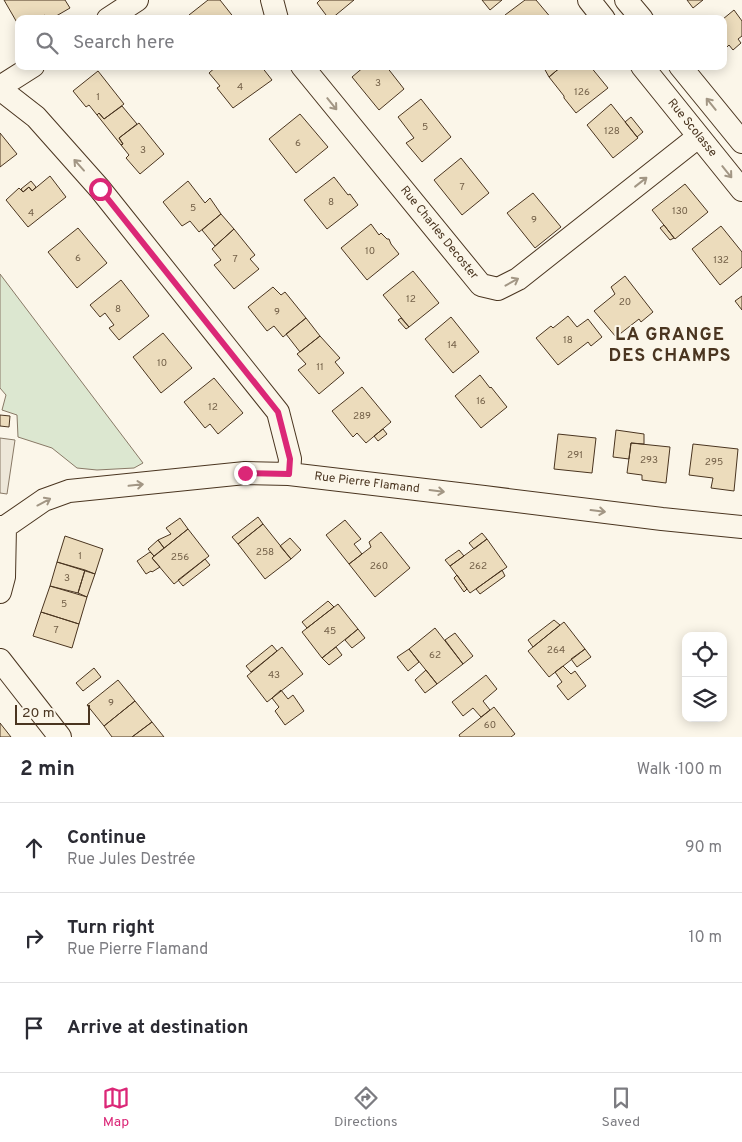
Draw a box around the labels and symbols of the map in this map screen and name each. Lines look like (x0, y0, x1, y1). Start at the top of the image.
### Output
house number: 3 (375, 77, 381, 90)
house number: 4 (237, 81, 243, 94)
house number: 126 (574, 86, 590, 99)
house number: 1 (96, 91, 100, 104)
street label: Rue Scolasse (664, 96, 720, 160)
one-way arrow (327, 97, 338, 110)
one-way arrow (706, 98, 717, 111)
house number: 5 (422, 121, 428, 134)
house number: 128 (604, 125, 620, 138)
house number: 6 (295, 137, 301, 150)
house number: 3 (140, 144, 146, 157)
one-way arrow (73, 159, 85, 172)
one-way arrow (722, 166, 733, 179)
one-way arrow (634, 177, 647, 188)
route start (89, 178, 112, 201)
house number: 7 (459, 181, 465, 194)
street label: Rue Charles Decoster (396, 183, 482, 283)
house number: 8 (328, 196, 334, 209)
house number: 5 (190, 202, 196, 215)
house number: 130 (672, 205, 688, 218)
house number: 4 (28, 207, 34, 220)
house number: 9 (531, 214, 537, 227)
house number: 10 (365, 245, 375, 258)
house number: 6 (75, 252, 81, 265)
house number: 7 (232, 253, 238, 266)
house number: 132 (713, 254, 729, 267)
one-way arrow (504, 276, 519, 286)
house number: 12 (406, 293, 416, 306)
house number: 20 (619, 296, 631, 309)
house number: 8 (115, 303, 121, 316)
house number: 9 (274, 306, 280, 319)
district label: LA GRANGE DES CHAMPS (609, 324, 731, 368)
house number: 18 (563, 334, 573, 347)
house number: 14 (447, 339, 457, 352)
house number: 10 (157, 357, 167, 370)
house number: 11 (316, 361, 324, 374)
house number: 16 (476, 395, 486, 408)
house number: 12 (208, 401, 218, 414)
house number: 289 (353, 410, 371, 423)
house number: 291 (567, 449, 583, 462)
house number: 293 (640, 454, 658, 467)
house number: 295 (705, 456, 723, 469)
route end (234, 462, 257, 485)
street label: Rue Pierre Flamand (313, 469, 421, 497)
one-way arrow (127, 480, 143, 490)
one-way arrow (428, 486, 444, 496)
one-way arrow (36, 497, 51, 507)
one-way arrow (590, 506, 606, 516)
house number: 258 (256, 546, 274, 559)
house number: 1 (78, 550, 82, 563)
house number: 256 (171, 551, 189, 564)
house number: 260 (370, 560, 388, 573)
house number: 262 (469, 560, 487, 573)
house number: 3 (64, 572, 70, 585)
house number: 5 (61, 598, 67, 611)
house number: 7 (53, 624, 59, 637)
house number: 45 (324, 625, 336, 638)
house number: 264 (547, 644, 565, 657)
house number: 62 (429, 649, 441, 662)
house number: 43 (268, 669, 280, 682)
house number: 9 (108, 697, 114, 710)
scale bar (15, 702, 90, 725)
house number: 60 (484, 719, 496, 732)

